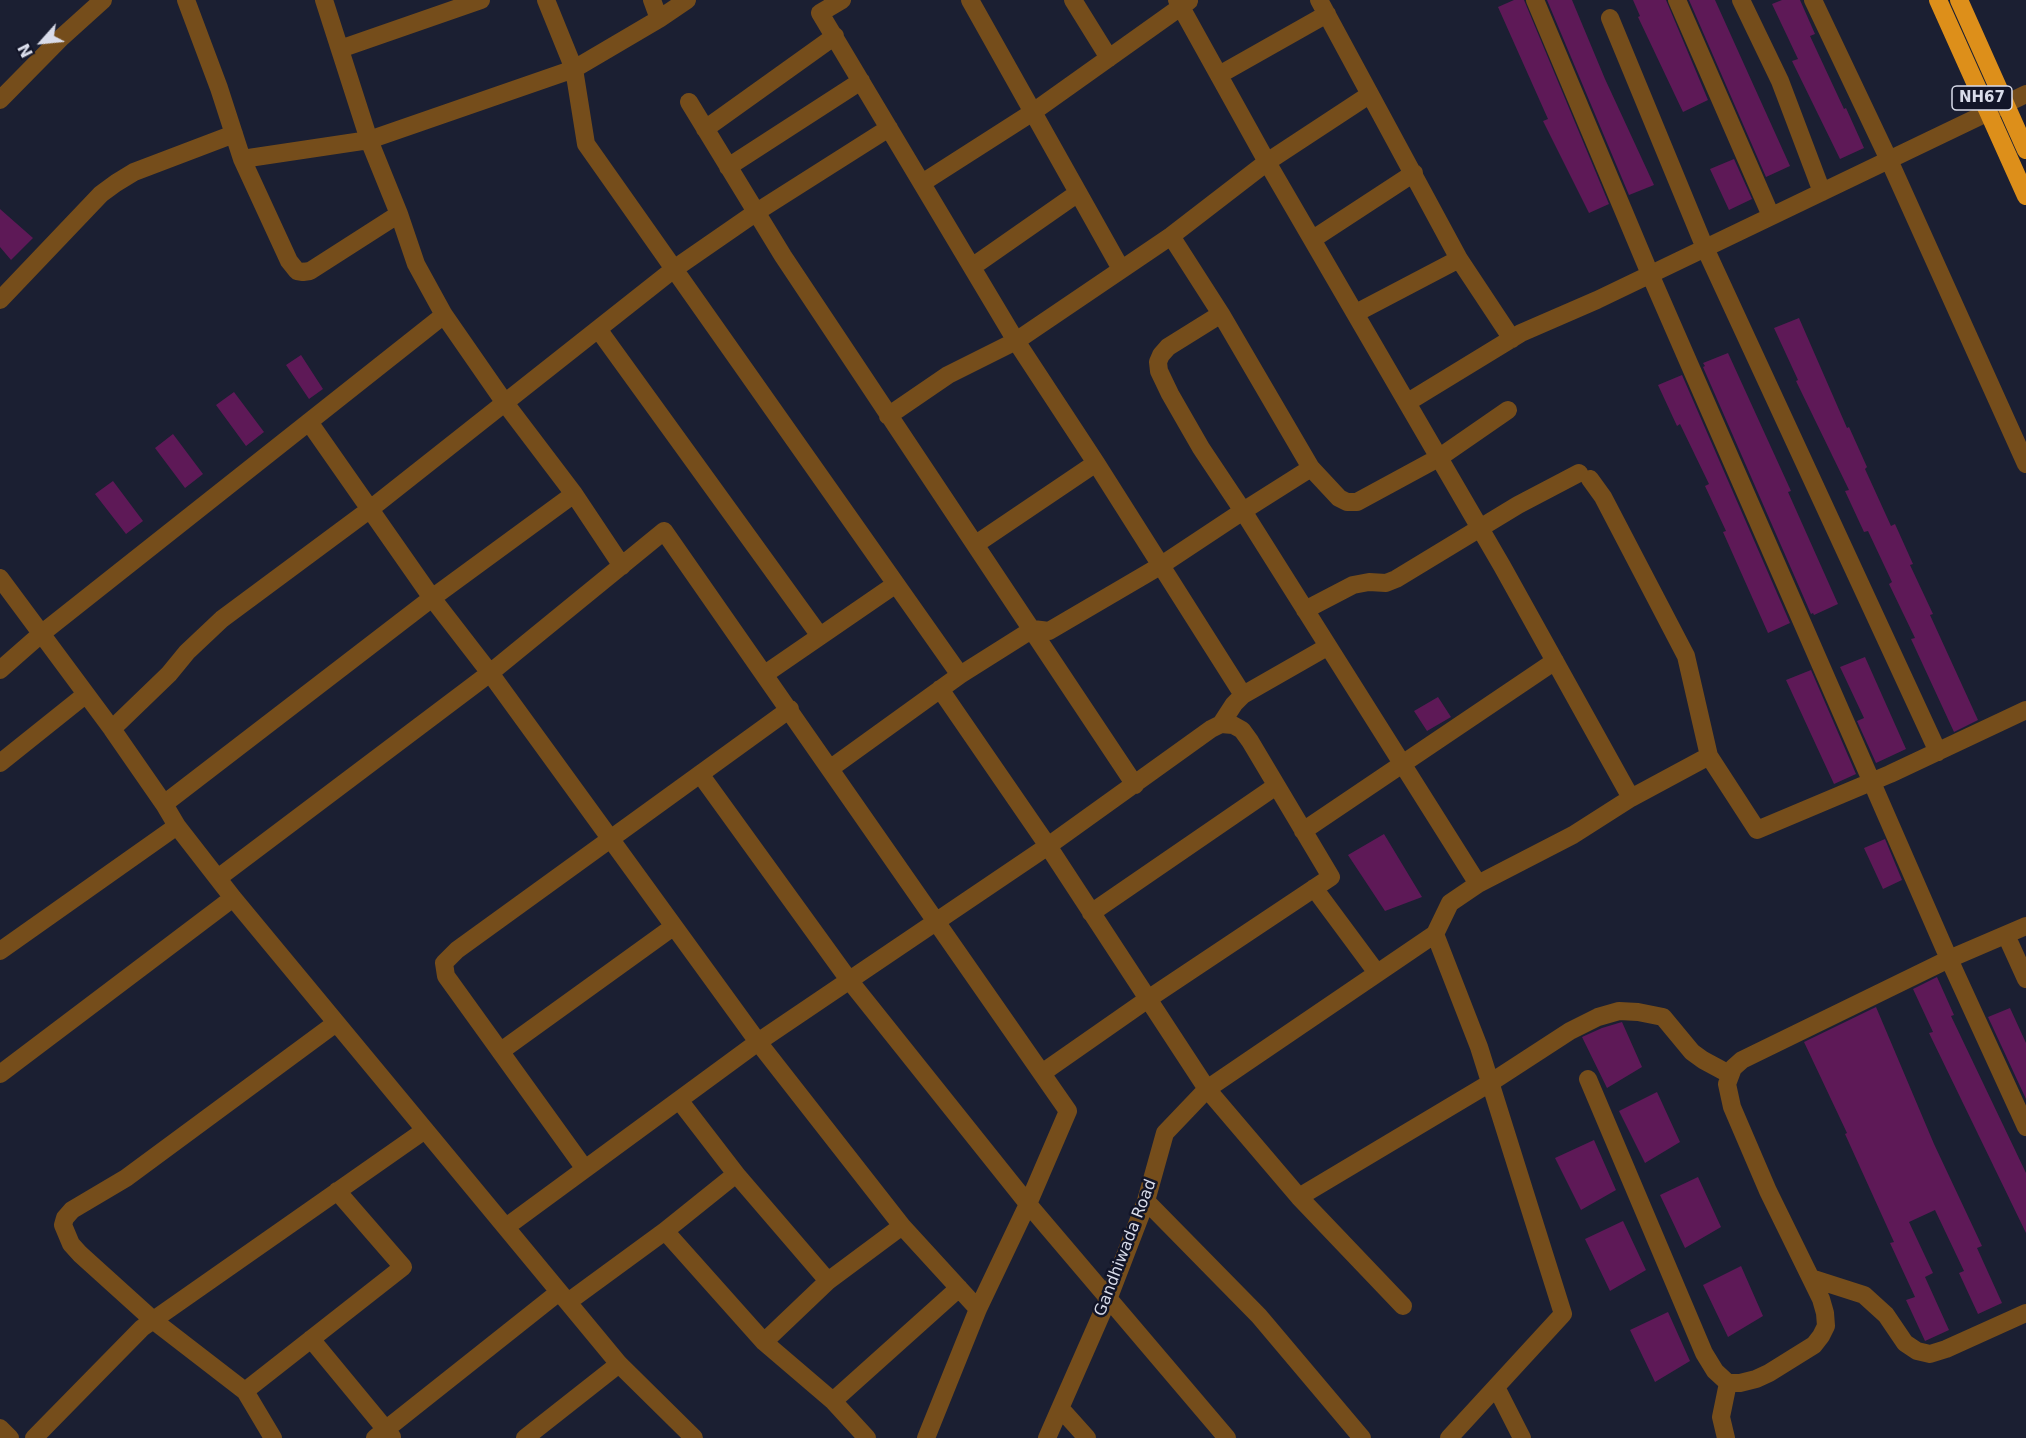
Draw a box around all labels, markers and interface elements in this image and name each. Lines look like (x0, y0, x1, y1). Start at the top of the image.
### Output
north arrow (12, 12, 72, 72)
text: N (14, 40, 37, 61)
road number: NH67 (1952, 86, 2012, 110)
street label: Gandhiwada Road (1091, 1177, 1161, 1319)

